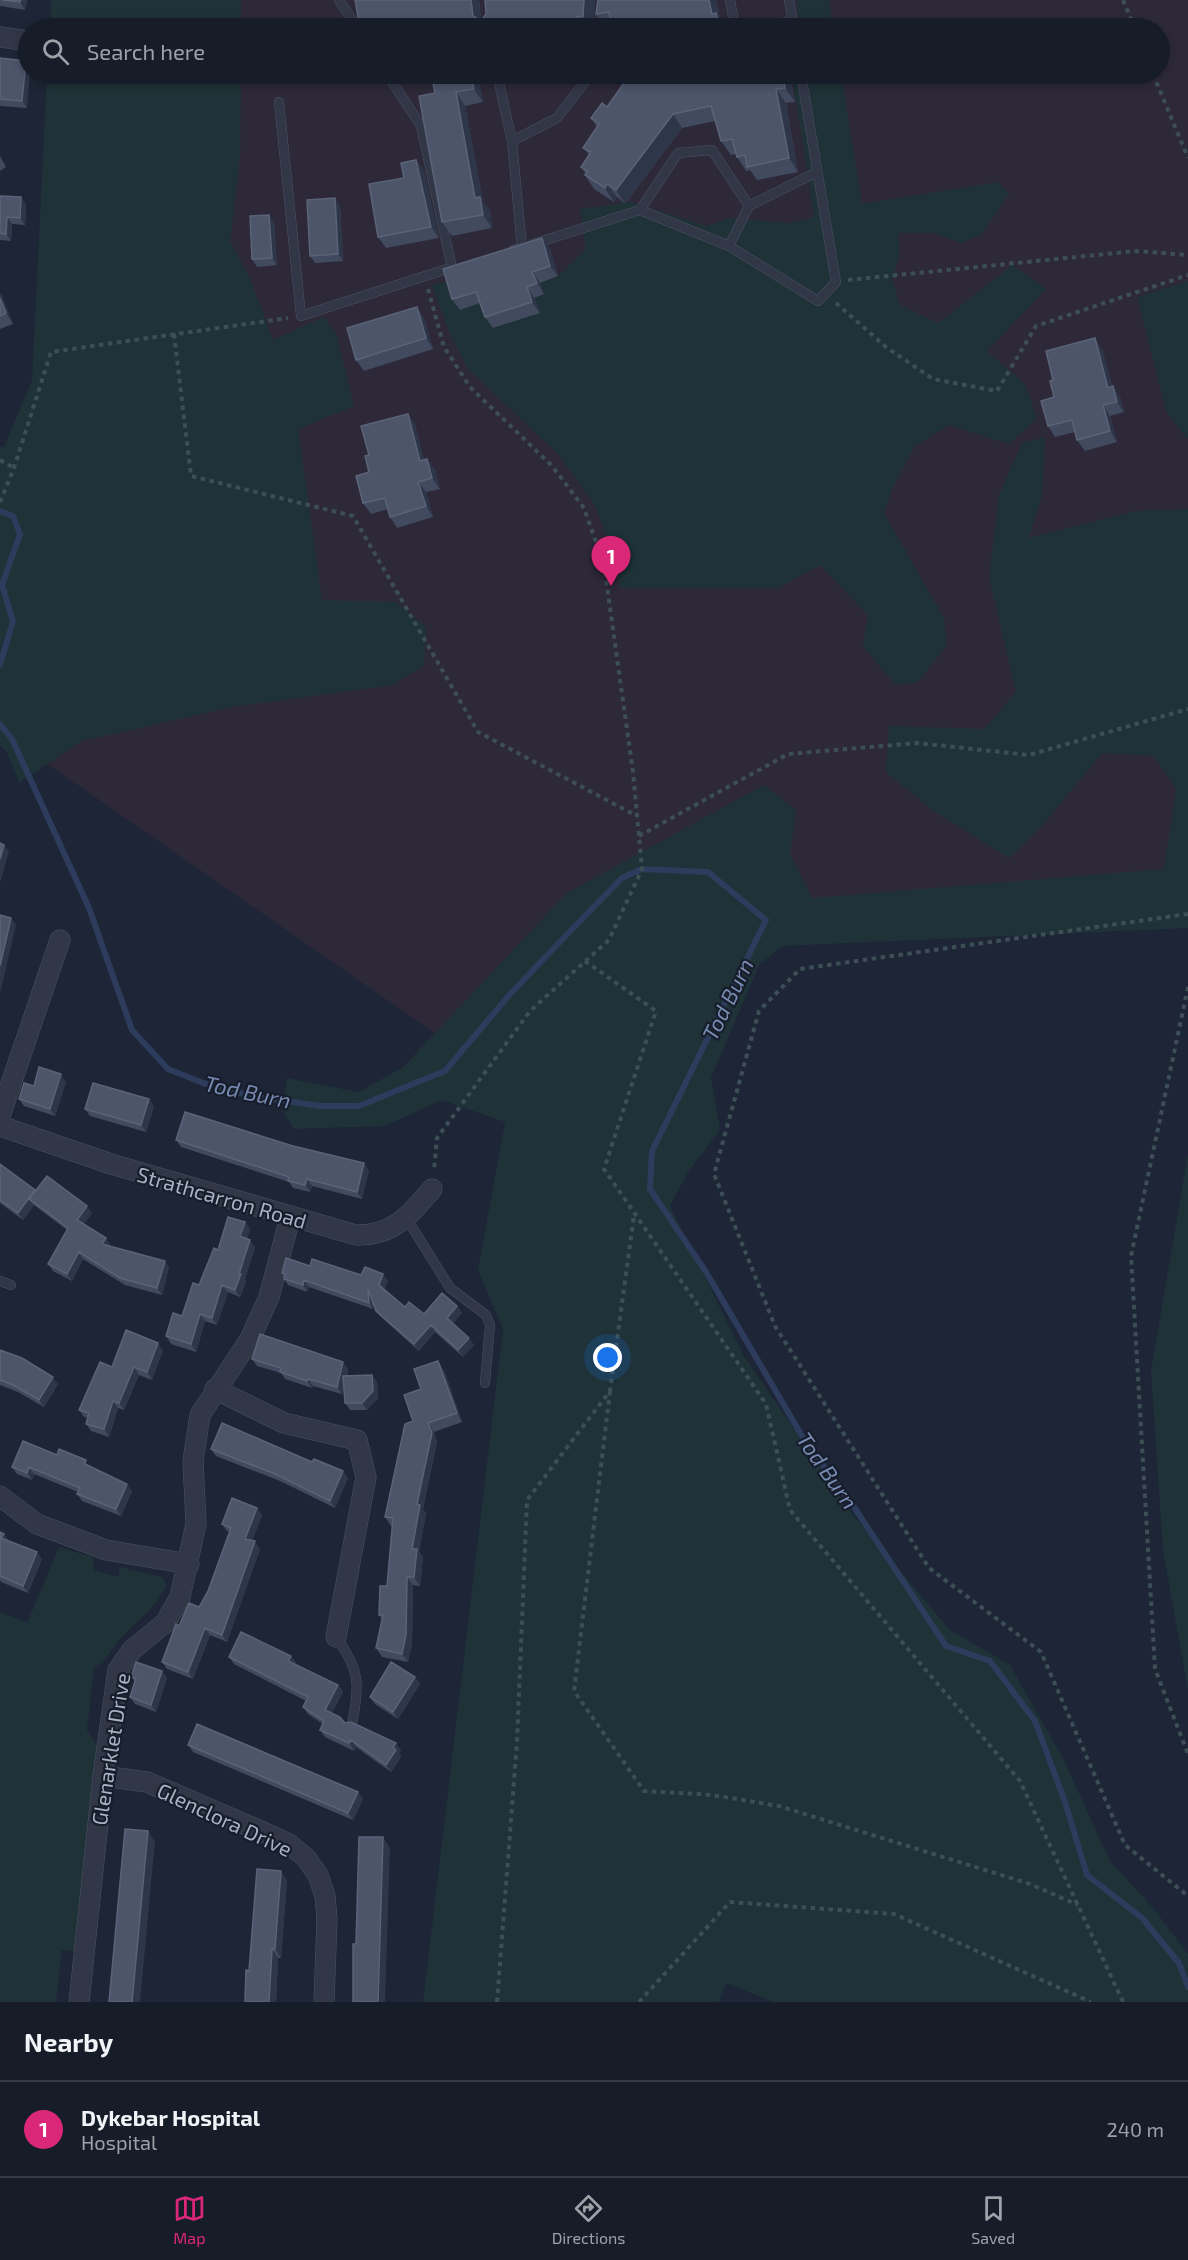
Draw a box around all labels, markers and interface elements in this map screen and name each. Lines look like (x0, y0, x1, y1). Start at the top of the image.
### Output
search box (18, 18, 1170, 84)
icon: search (39, 35, 72, 68)
text: Search here (87, 38, 205, 64)
pin: 1 (592, 536, 630, 586)
water label: Tod Burn (696, 954, 758, 1044)
water label: Tod Burn (202, 1069, 294, 1113)
street label: Strathcarron Road (134, 1161, 310, 1233)
your location (593, 1343, 622, 1372)
water label: Tod Burn (792, 1427, 864, 1513)
street label: Glenarklet Drive (86, 1671, 134, 1827)
street label: Glenclora Drive (154, 1777, 296, 1861)
text: Nearby (24, 2026, 113, 2057)
text: Dykebar Hospital (81, 2104, 260, 2130)
text: 1 (39, 2117, 48, 2141)
text: 240 m (1106, 2117, 1164, 2141)
text: Hospital (81, 2130, 157, 2154)
tab: Map (173, 2192, 206, 2247)
tab: Directions (552, 2192, 625, 2247)
tab: Saved (971, 2192, 1015, 2247)

